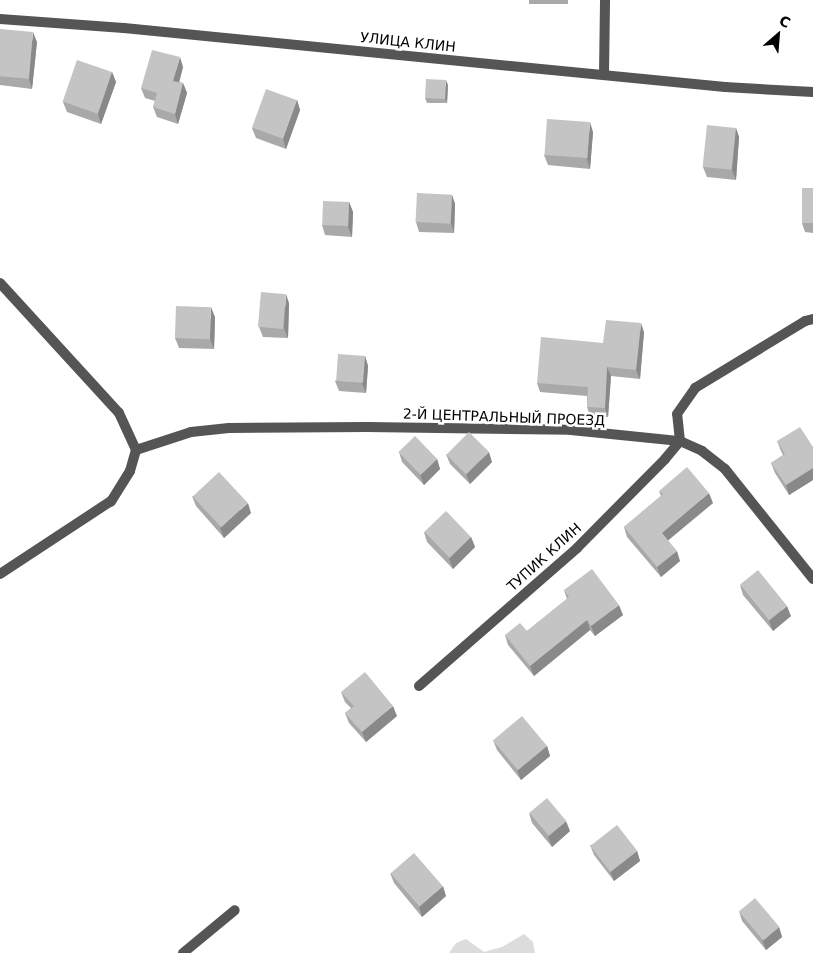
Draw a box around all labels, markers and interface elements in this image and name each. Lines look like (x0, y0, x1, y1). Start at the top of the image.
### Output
north arrow (753, 10, 803, 60)
text: С (777, 12, 793, 31)
street label: УЛИЦА КЛИН (359, 29, 457, 55)
street label: 2-Й ЦЕНТРАЛЬНЫЙ ПРОЕЗД (403, 405, 605, 429)
street label: ТУПИК КЛИН (503, 519, 585, 595)

